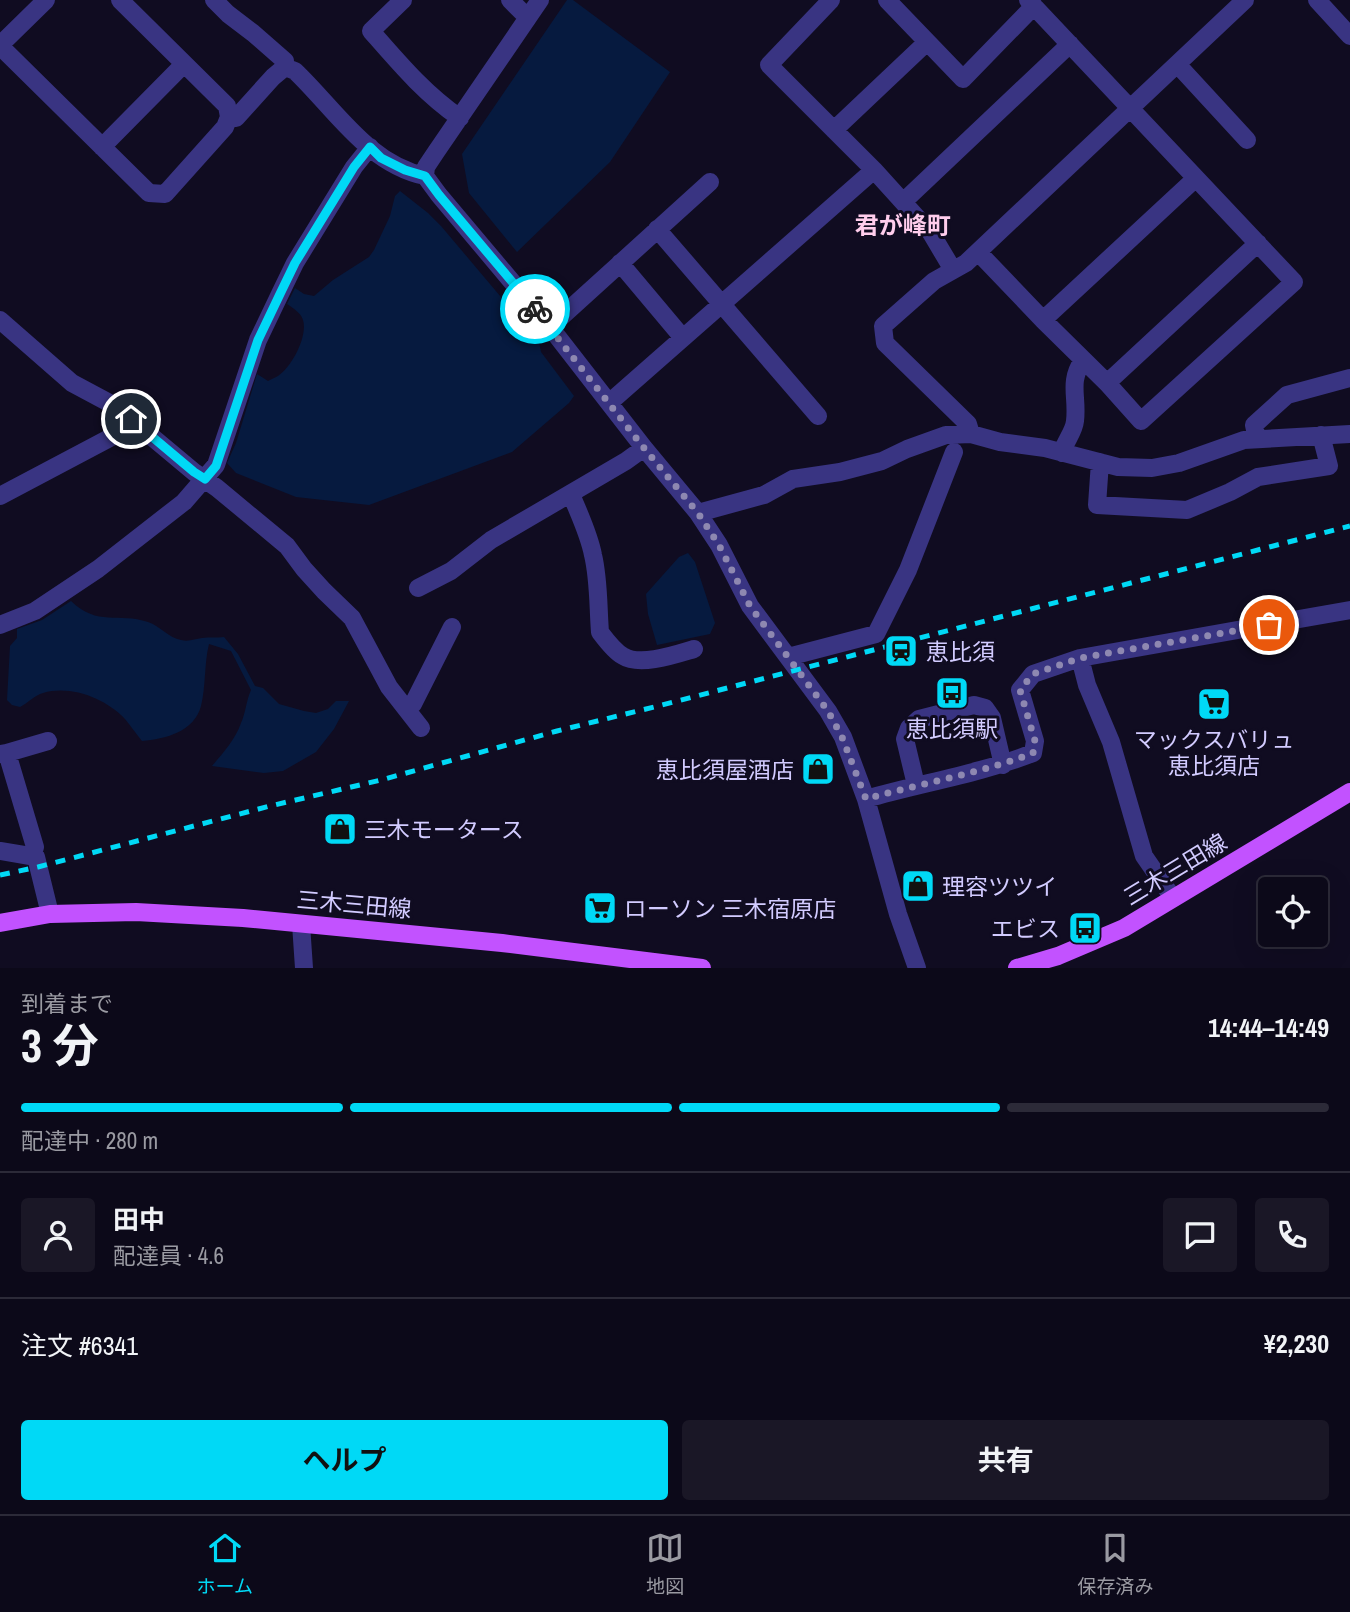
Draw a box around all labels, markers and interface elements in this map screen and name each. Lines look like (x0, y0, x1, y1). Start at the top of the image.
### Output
district label: 君が峰町 (855, 209, 951, 241)
courier (500, 274, 570, 344)
icon: bike (516, 290, 554, 328)
pin (101, 389, 161, 449)
icon: home (112, 400, 150, 438)
pin (1239, 595, 1299, 655)
icon: bag (1250, 606, 1288, 644)
station icon: 恵比須 (882, 632, 920, 670)
place label: 恵比須 (926, 636, 995, 667)
bus stop icon: 恵比須駅 (933, 674, 971, 712)
supermarket icon: マックスバリュ 恵比須店 (1195, 685, 1233, 723)
place label: 恵比須駅 (906, 713, 998, 744)
place label: マックスバリュ 恵比須店 (1134, 724, 1294, 781)
shop icon: 恵比須屋酒店 (799, 750, 837, 788)
place label: 恵比須屋酒店 (656, 754, 794, 785)
shop icon: 三木モータース (321, 810, 359, 848)
place label: 三木モータース (364, 814, 524, 845)
street label: 三木三田線 (1118, 826, 1232, 912)
shop icon: 理容ツツイ (899, 867, 937, 905)
place label: 理容ツツイ (942, 871, 1057, 902)
map controls (1258, 877, 1328, 947)
button: locate (1258, 877, 1328, 947)
street label: 三木三田線 (295, 884, 413, 924)
supermarket icon: ローソン 三木宿原店 (581, 889, 619, 927)
place label: ローソン 三木宿原店 (624, 893, 836, 924)
bus stop icon: エビス (1066, 909, 1104, 947)
place label: エビス (991, 913, 1060, 944)
text: 到着まで (21, 988, 113, 1019)
text: 14:44–14:49 (1208, 1010, 1329, 1045)
text: 3 分 (21, 1014, 98, 1076)
text: 配達中 · 280 m (21, 1125, 158, 1156)
button: person (21, 1198, 95, 1272)
button: chat (1163, 1198, 1237, 1272)
button: phone (1255, 1198, 1329, 1272)
text: 田中 (113, 1202, 165, 1237)
text: 配達員 · 4.6 (113, 1240, 224, 1271)
text: ¥2,230 (1264, 1326, 1329, 1361)
text: 注文 #6341 (21, 1328, 138, 1363)
button: ヘルプ (21, 1420, 668, 1500)
button: 共有 (682, 1420, 1329, 1500)
tab: ホーム (197, 1529, 253, 1599)
tab: 地図 (646, 1529, 684, 1599)
tab: 保存済み (1077, 1529, 1153, 1599)

